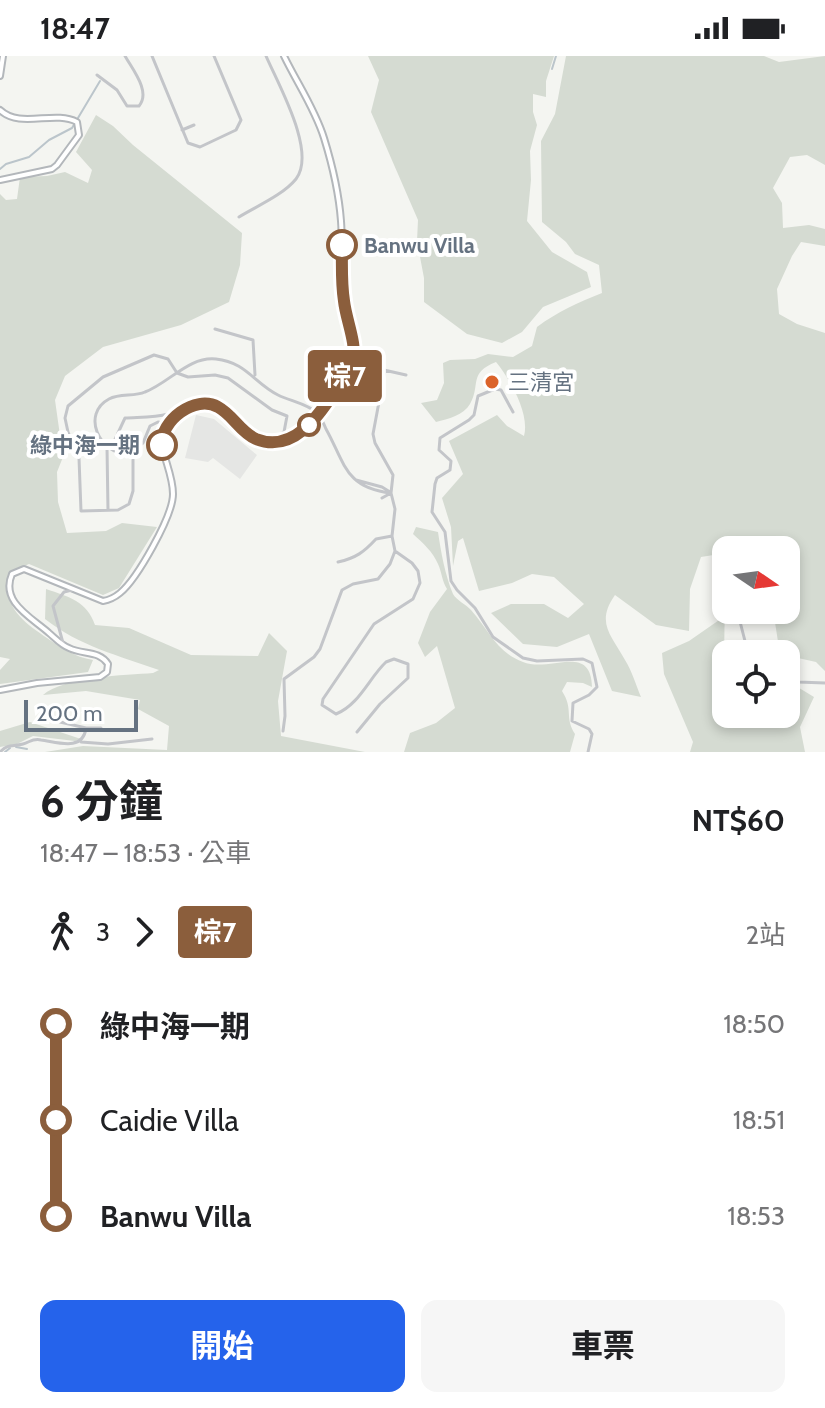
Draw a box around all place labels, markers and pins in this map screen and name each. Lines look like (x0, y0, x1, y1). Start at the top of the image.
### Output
marker: Banwu Villa (327, 230, 357, 260)
place label: Banwu Villa (364, 232, 475, 259)
place label: 三清宮 (508, 369, 574, 396)
marker: 三清宮 (483, 373, 501, 391)
unlabelled marker (298, 414, 320, 436)
marker: 綠中海一期 (147, 430, 177, 460)
place label: 綠中海一期 (30, 432, 140, 459)

